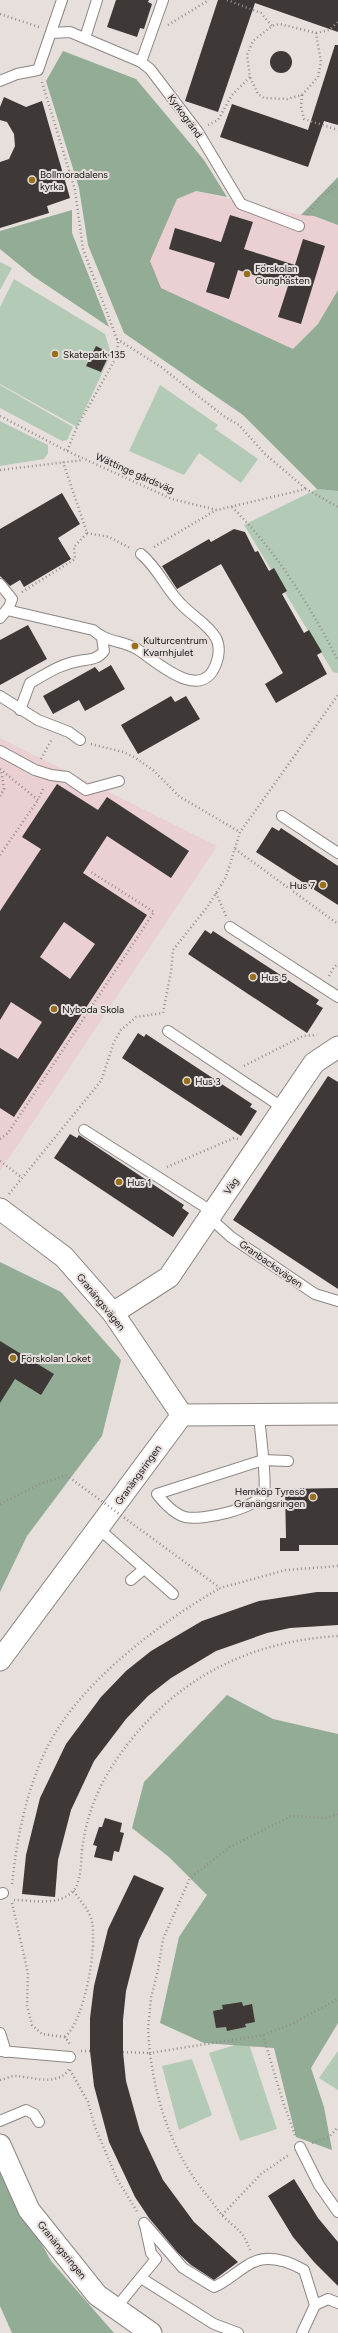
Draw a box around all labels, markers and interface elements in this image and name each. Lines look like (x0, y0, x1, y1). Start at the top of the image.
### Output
street label: Kyrkogränd (165, 92, 205, 141)
place label: Bollmoradalens kyrka (40, 168, 108, 193)
marker: Bollmoradalens kyrka (27, 175, 37, 185)
place label: Förskolan Gunghästen (255, 262, 310, 287)
marker: Förskolan Gunghästen (242, 269, 252, 279)
place label: Skatepark 135 (63, 348, 125, 361)
marker: Skatepark 135 (50, 349, 60, 359)
street label: Wättinge gårdsväg (94, 450, 177, 496)
place label: Kulturcentrum Kvarnhjulet (143, 634, 207, 659)
marker: Kulturcentrum Kvarnhjulet (130, 641, 140, 651)
place label: Hus 7 (289, 879, 316, 892)
marker: Hus 7 (318, 880, 328, 890)
place label: Hus 5 (261, 971, 287, 984)
marker: Hus 5 (248, 972, 258, 982)
place label: Nyboda Skola (62, 1003, 124, 1016)
marker: Nyboda Skola (49, 1004, 59, 1014)
place label: Hus 3 (195, 1075, 221, 1088)
marker: Hus 3 (182, 1076, 192, 1086)
street label: Väg (221, 1175, 241, 1197)
place label: Hus 1 (127, 1176, 151, 1189)
marker: Hus 1 (114, 1177, 124, 1187)
street label: Granbacksvägen (237, 1237, 306, 1291)
street label: Granängsvägen (74, 1271, 128, 1334)
place label: Förskolan Loket (21, 1352, 91, 1365)
marker: Förskolan Loket (8, 1353, 18, 1363)
street label: Granängsringen (112, 1442, 164, 1508)
place label: Hemköp Tyresö Granängsringen (234, 1485, 305, 1510)
marker: Hemköp Tyresö Granängsringen (308, 1492, 318, 1502)
street label: Granängsringen (35, 2218, 90, 2282)

